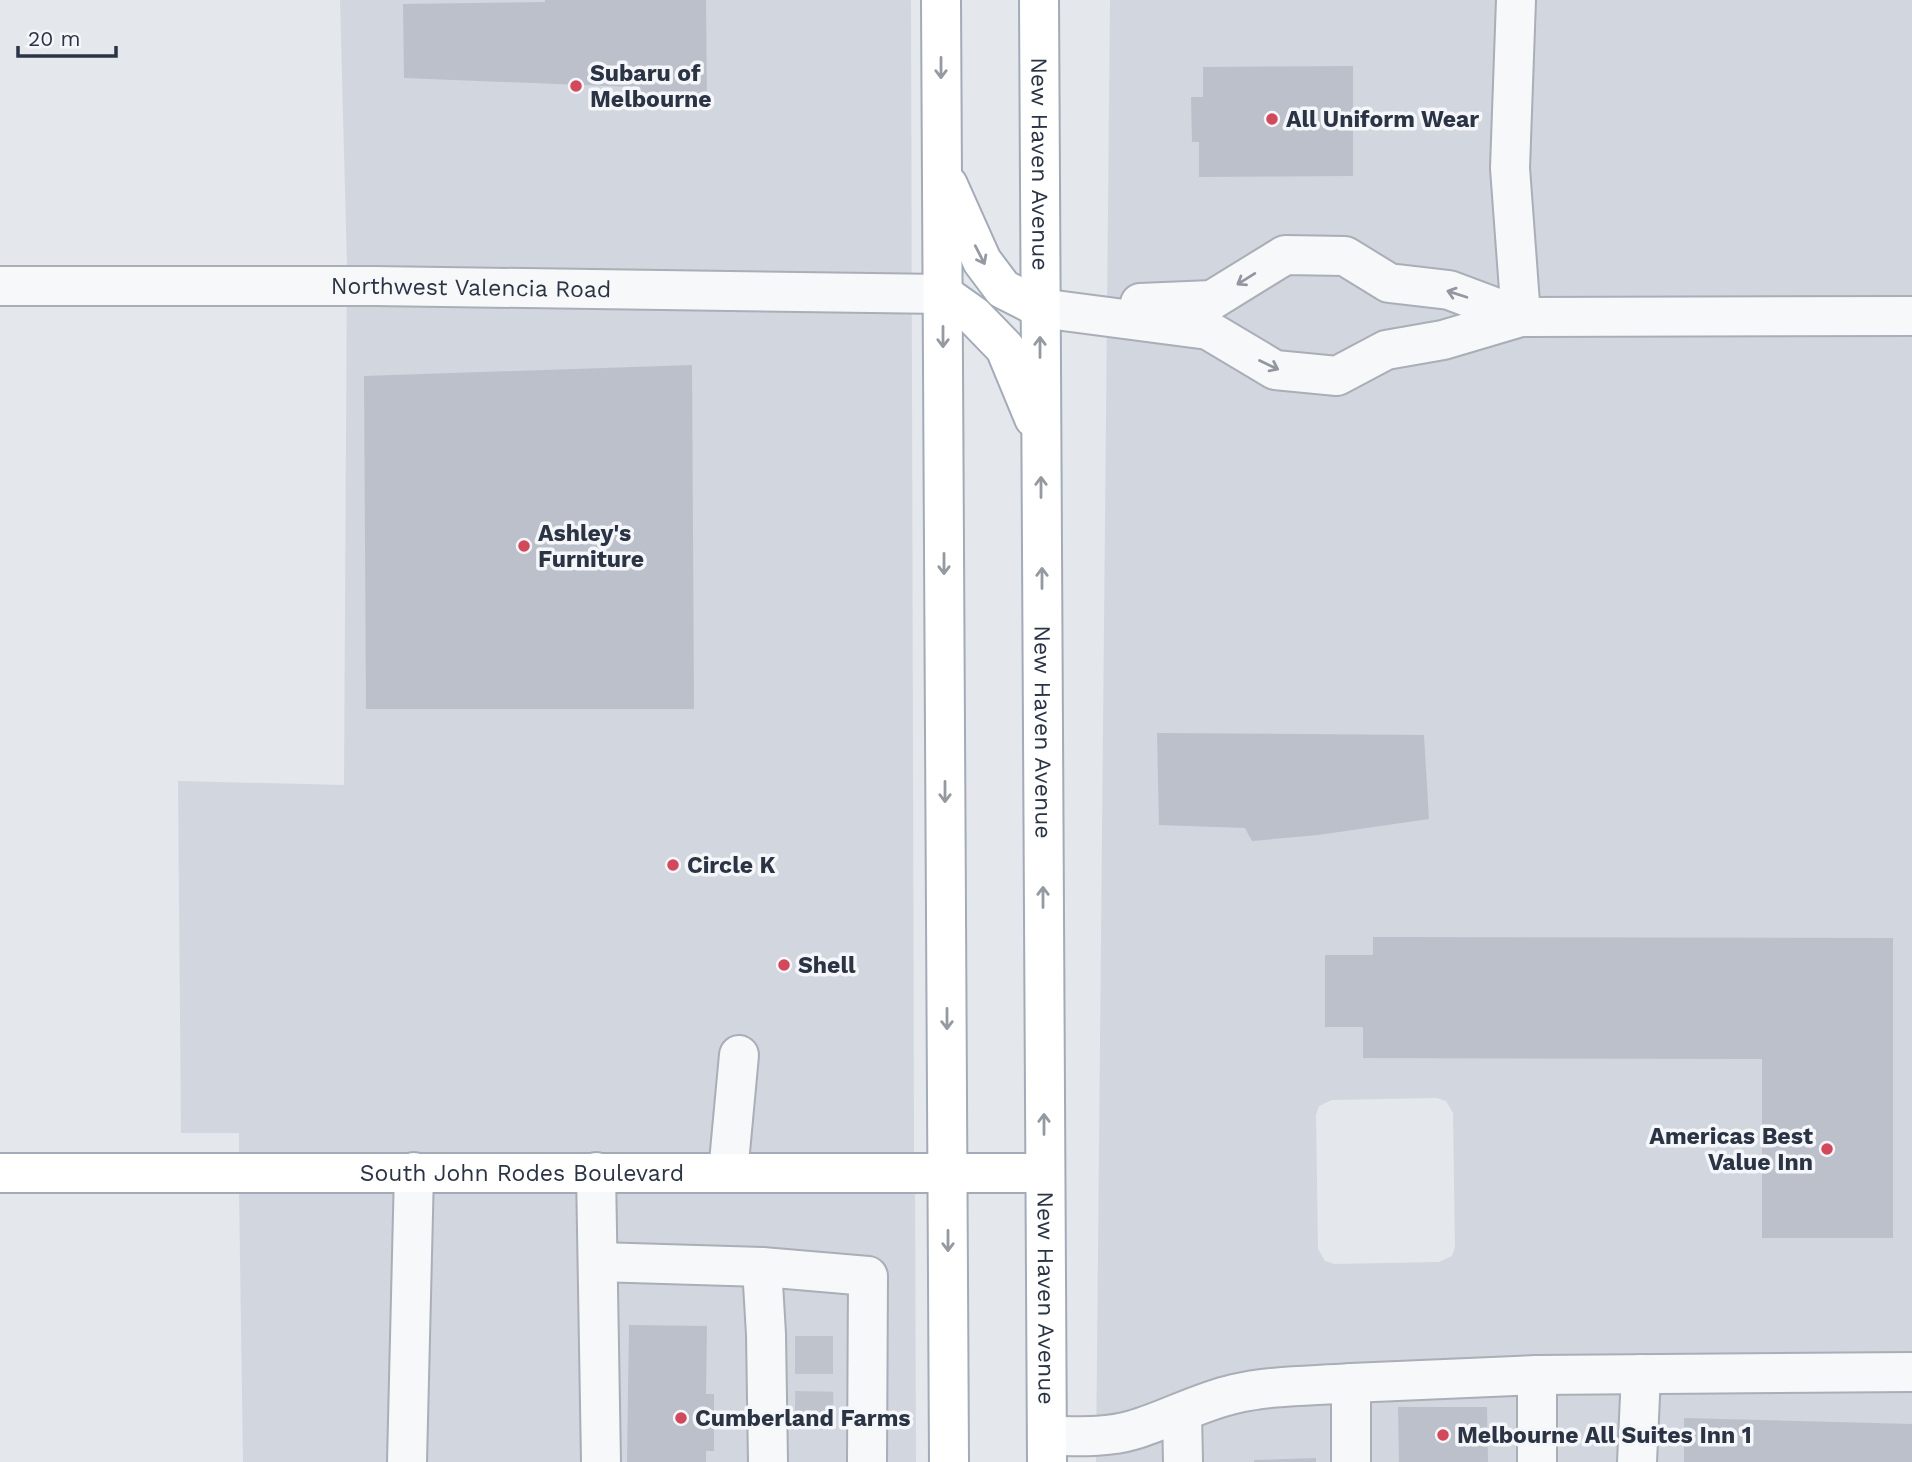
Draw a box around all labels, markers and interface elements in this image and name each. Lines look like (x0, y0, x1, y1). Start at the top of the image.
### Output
scale bar (18, 14, 116, 58)
text: 20 m (28, 26, 80, 51)
one-way arrow (934, 56, 948, 79)
street label: New Haven Avenue (1026, 57, 1054, 271)
place label: Subaru of Melbourne (590, 60, 712, 113)
marker: Subaru of Melbourne (568, 78, 584, 94)
place label: All Uniform Wear (1286, 106, 1479, 133)
marker: All Uniform Wear (1264, 111, 1280, 127)
one-way arrow (974, 244, 987, 265)
street label: Northwest Valencia Road (331, 273, 611, 303)
one-way arrow (1236, 273, 1256, 287)
one-way arrow (1447, 286, 1469, 299)
one-way arrow (936, 325, 950, 348)
one-way arrow (1034, 336, 1047, 359)
one-way arrow (1258, 359, 1279, 373)
one-way arrow (1035, 476, 1048, 499)
place label: Ashley's Furniture (538, 520, 644, 573)
marker: Ashley's Furniture (516, 538, 532, 554)
one-way arrow (937, 552, 951, 575)
one-way arrow (1035, 567, 1049, 590)
street label: New Haven Avenue (1029, 625, 1057, 839)
one-way arrow (939, 780, 952, 803)
place label: Circle K (687, 852, 776, 879)
marker: Circle K (665, 857, 681, 873)
one-way arrow (1036, 886, 1050, 909)
place label: Shell (798, 952, 856, 979)
marker: Shell (776, 957, 792, 973)
one-way arrow (940, 1007, 954, 1030)
one-way arrow (1037, 1113, 1051, 1136)
place label: Americas Best Value Inn (1649, 1123, 1813, 1176)
marker: Americas Best Value Inn (1819, 1141, 1835, 1157)
street label: South John Rodes Boulevard (360, 1160, 684, 1187)
street label: New Haven Avenue (1032, 1191, 1060, 1405)
one-way arrow (941, 1229, 955, 1252)
place label: Cumberland Farms (695, 1405, 911, 1432)
marker: Cumberland Farms (673, 1410, 689, 1426)
place label: Melbourne All Suites Inn 1 (1457, 1422, 1752, 1449)
marker: Melbourne All Suites Inn 1 (1435, 1427, 1451, 1443)

